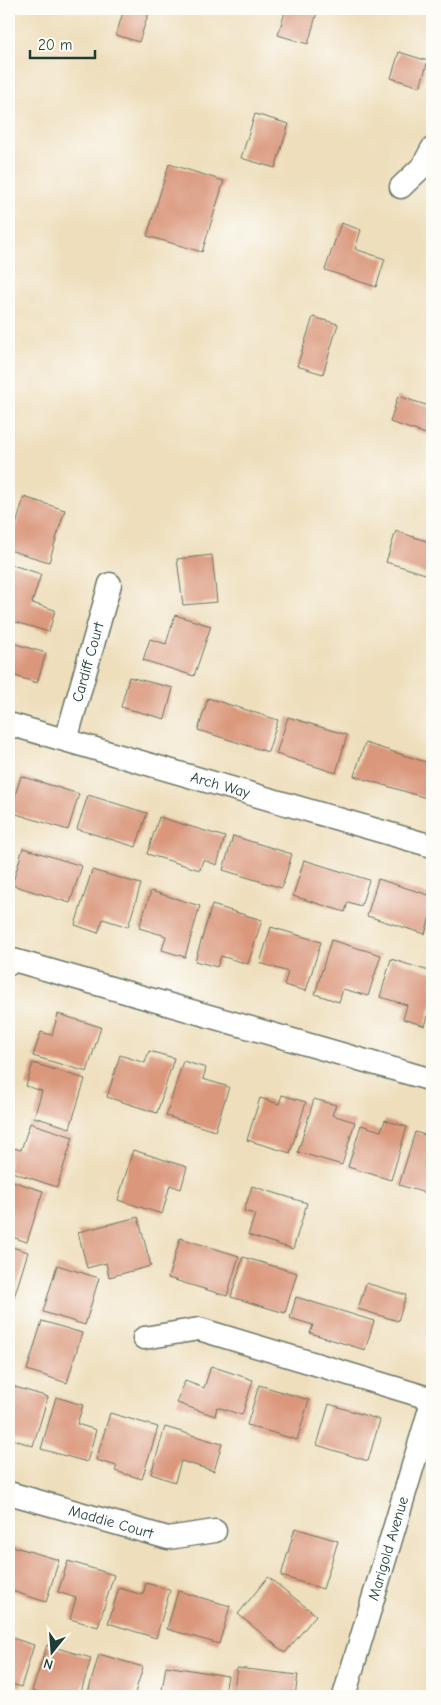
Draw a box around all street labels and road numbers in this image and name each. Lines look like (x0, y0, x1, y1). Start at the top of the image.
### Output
street label: Cardiff Court (68, 619, 108, 704)
street label: Arch Way (189, 768, 252, 802)
street label: Marigold Avenue (364, 1494, 412, 1603)
street label: Maddie Court (67, 1501, 156, 1543)

